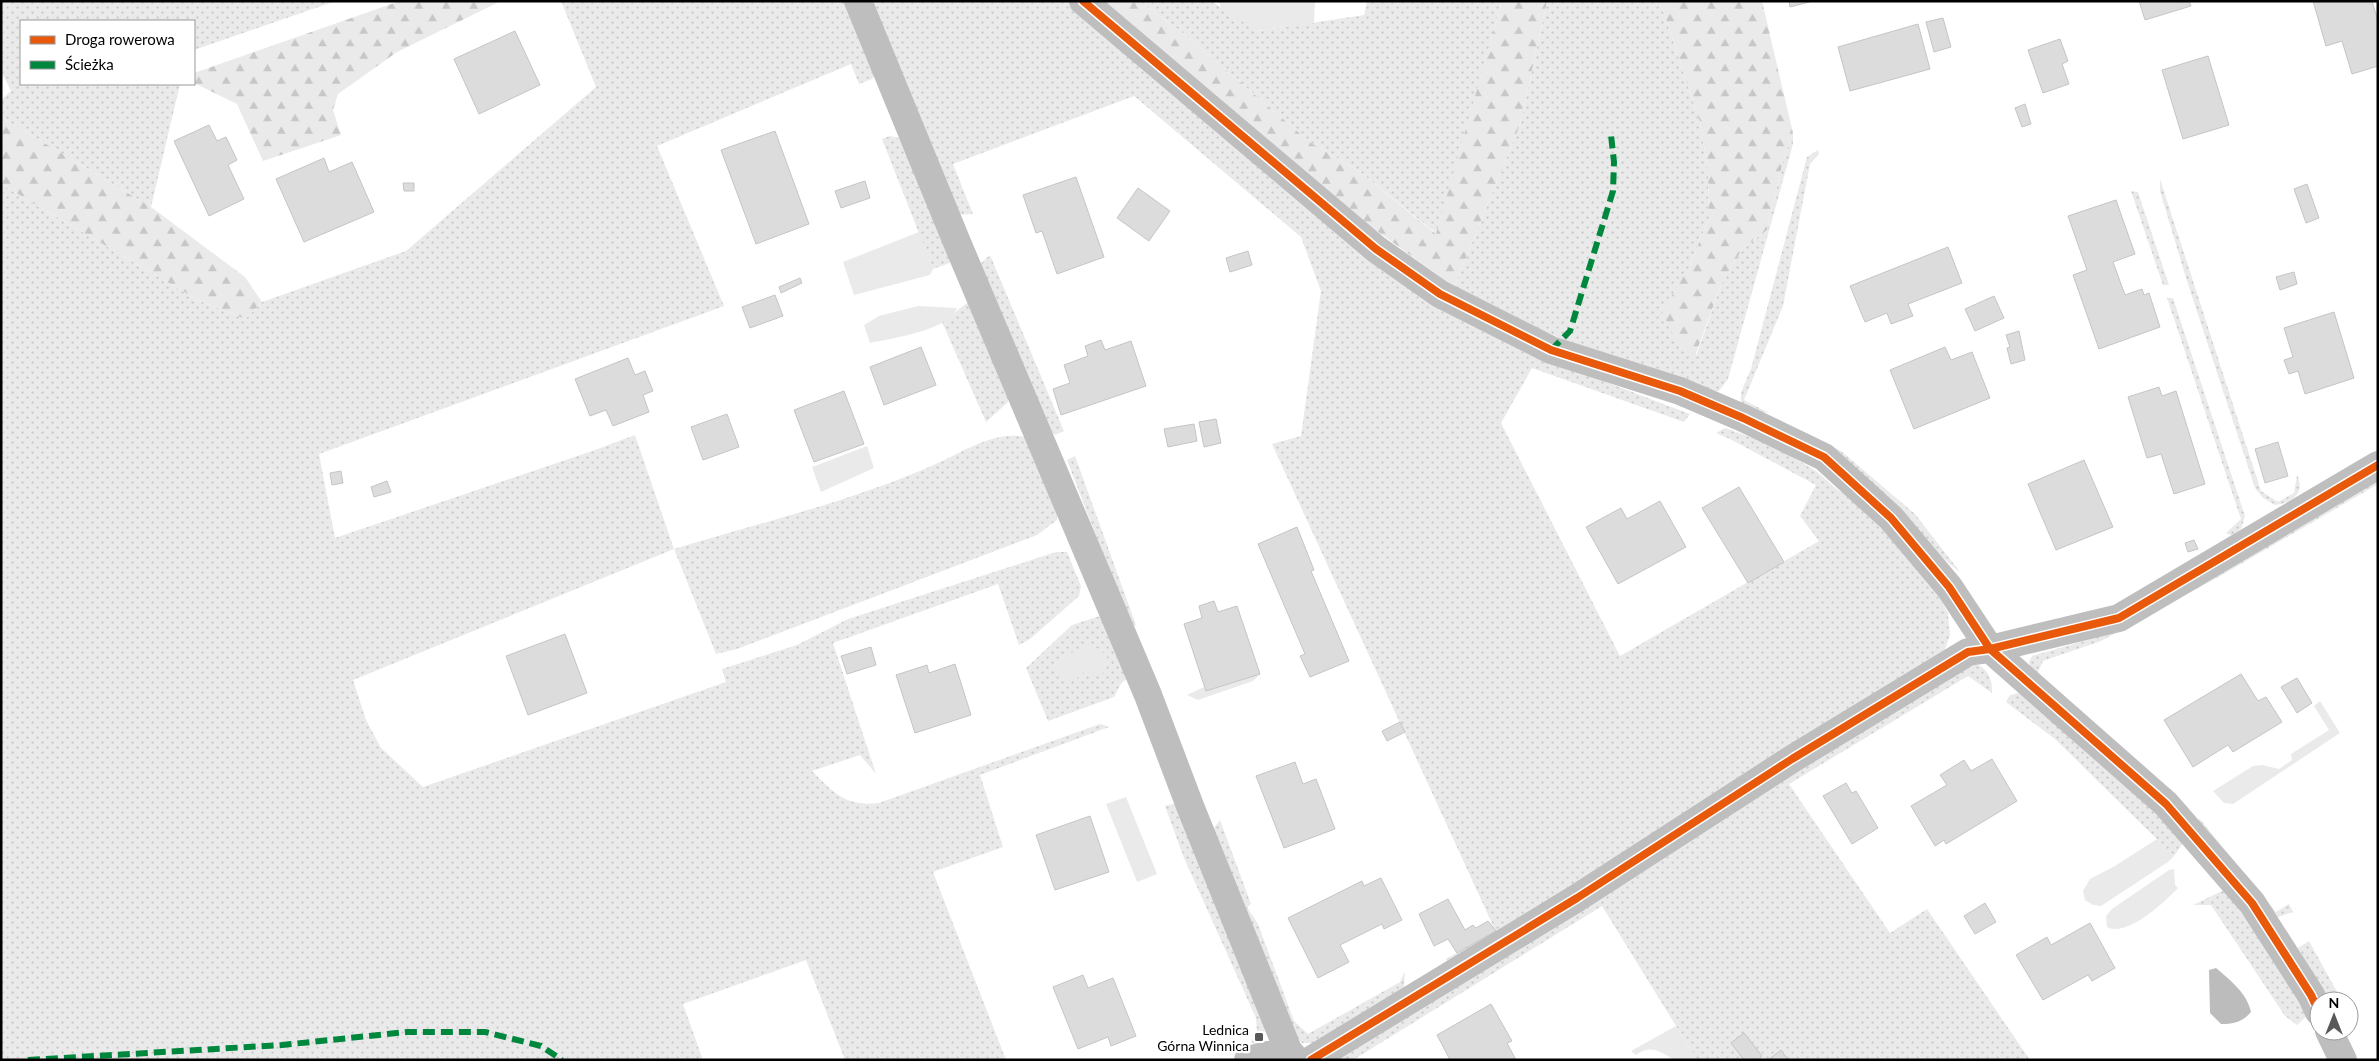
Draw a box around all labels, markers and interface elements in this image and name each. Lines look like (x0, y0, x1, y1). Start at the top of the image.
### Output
legend (20, 20, 195, 85)
text: Droga rowerowa (65, 30, 175, 48)
text: Ścieżka (65, 55, 114, 73)
north arrow (2309, 991, 2359, 1041)
text: N (2329, 994, 2339, 1011)
place label: Lednica Górna Winnica (1157, 1021, 1249, 1054)
marker: Lednica Górna Winnica (1253, 1031, 1265, 1043)

